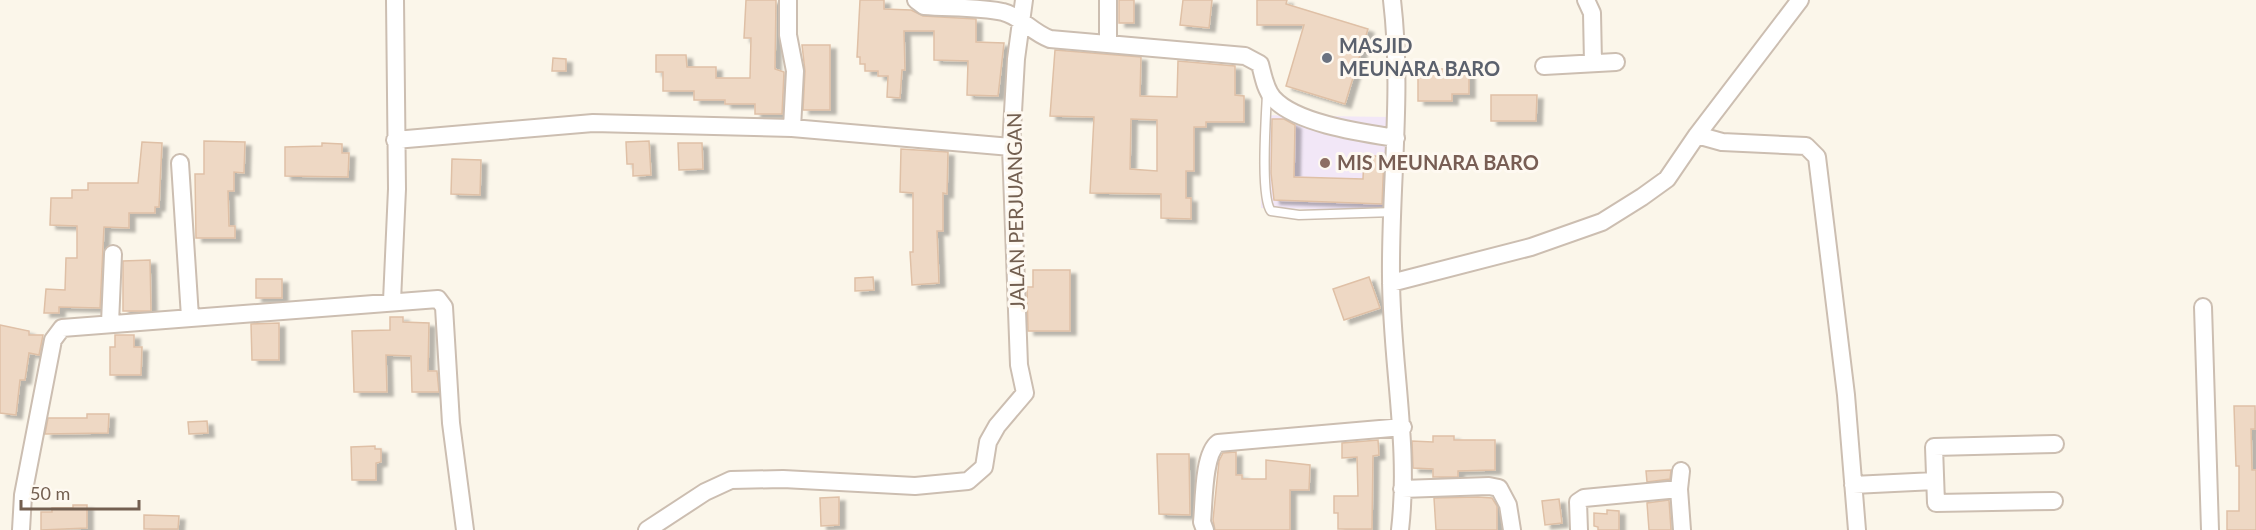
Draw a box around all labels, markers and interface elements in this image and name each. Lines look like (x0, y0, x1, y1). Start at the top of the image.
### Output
place label: MASJID MEUNARA BARO (1339, 33, 1500, 80)
marker: MASJID MEUNARA BARO (1320, 51, 1334, 65)
street label: JALAN PERJUANGAN (1001, 112, 1029, 310)
place label: MIS MEUNARA BARO (1337, 150, 1539, 174)
marker: MIS MEUNARA BARO (1318, 156, 1332, 170)
scale bar (21, 473, 140, 511)
text: 50 m (30, 482, 70, 504)

